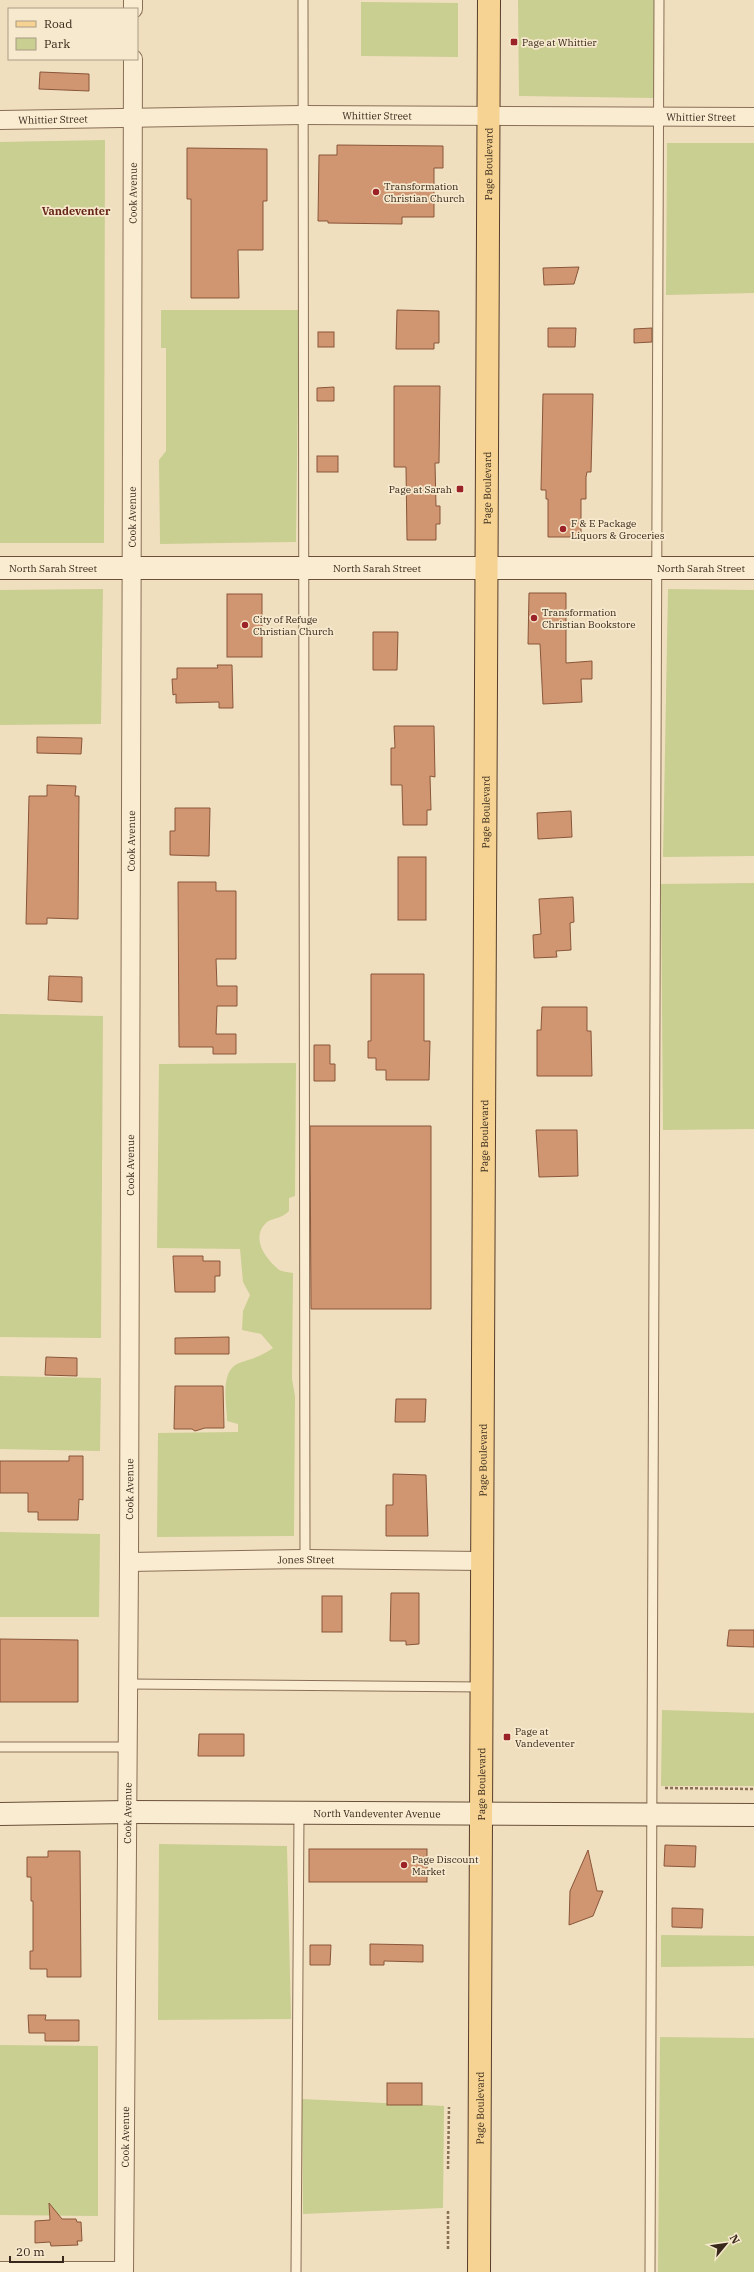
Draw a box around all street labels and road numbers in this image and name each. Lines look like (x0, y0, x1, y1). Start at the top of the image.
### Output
street label: Whittier Street (342, 109, 412, 122)
street label: Whittier Street (666, 110, 736, 123)
street label: Whittier Street (18, 112, 88, 126)
street label: Page Boulevard (482, 128, 495, 200)
street label: Cook Avenue (126, 162, 139, 224)
street label: Page Boulevard (480, 452, 494, 524)
street label: Cook Avenue (125, 486, 138, 548)
street label: North Sarah Street (9, 562, 97, 575)
street label: North Sarah Street (333, 562, 421, 575)
street label: North Sarah Street (657, 562, 745, 575)
street label: Page Boulevard (479, 776, 492, 848)
street label: Cook Avenue (124, 810, 138, 872)
street label: Page Boulevard (477, 1100, 491, 1172)
street label: Cook Avenue (123, 1134, 137, 1196)
street label: Page Boulevard (476, 1424, 489, 1496)
street label: Cook Avenue (123, 1458, 136, 1520)
street label: Jones Street (277, 1552, 335, 1566)
street label: Page Boulevard (474, 1748, 488, 1820)
street label: Cook Avenue (121, 1782, 134, 1844)
street label: North Vandeventer Avenue (313, 1806, 441, 1820)
street label: Page Boulevard (473, 2072, 486, 2144)
street label: Cook Avenue (118, 2106, 132, 2168)

